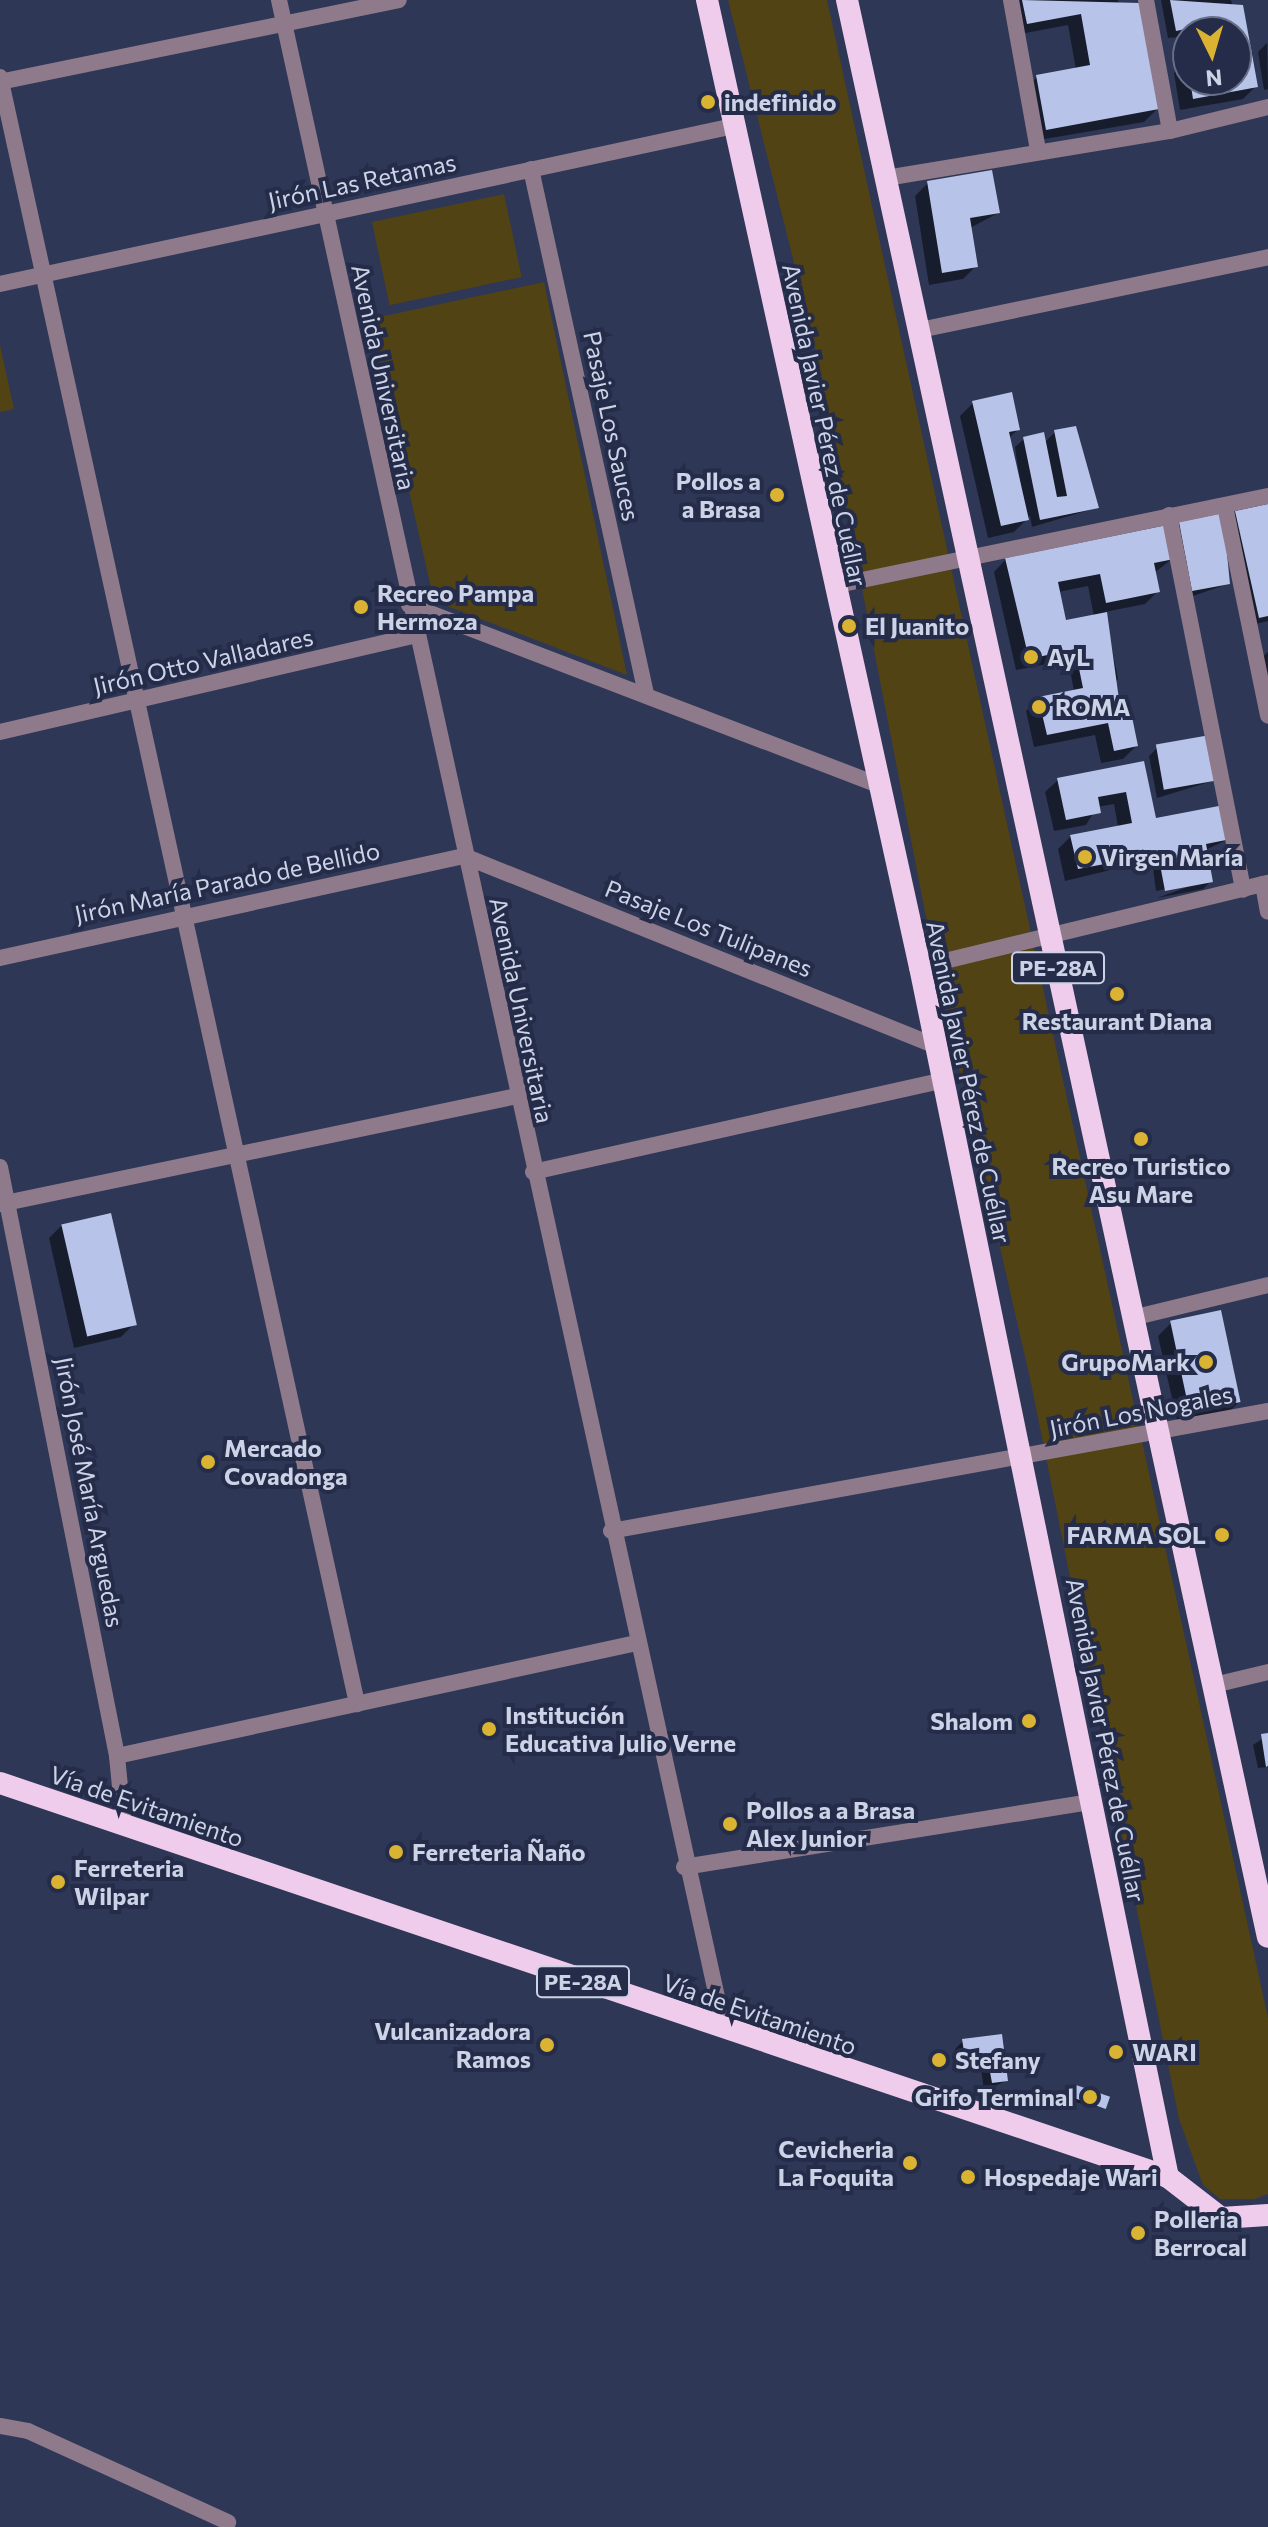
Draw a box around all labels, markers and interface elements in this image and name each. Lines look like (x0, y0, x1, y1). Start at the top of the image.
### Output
north arrow (1172, 16, 1252, 96)
text: N (1205, 64, 1223, 93)
place label: indefinido (724, 88, 837, 116)
marker: indefinido (699, 93, 717, 111)
street label: Jirón Las Retamas (265, 147, 459, 215)
street label: Avenida Universitaria (346, 261, 422, 493)
street label: Avenida Javier Pérez de Cuéllar (777, 261, 873, 589)
street label: Pasaje Los Sauces (578, 328, 646, 524)
place label: Pollos a a Brasa (676, 467, 761, 523)
marker: Pollos a a Brasa (768, 486, 786, 504)
place label: Recreo Pampa Hermoza (377, 579, 534, 635)
marker: Recreo Pampa Hermoza (352, 598, 370, 616)
place label: El Juanito (865, 612, 969, 640)
marker: El Juanito (840, 617, 858, 635)
street label: Jirón Otto Valladares (90, 622, 316, 700)
place label: AyL (1047, 643, 1090, 671)
marker: AyL (1022, 648, 1040, 666)
place label: ROMA (1055, 693, 1131, 721)
marker: ROMA (1030, 698, 1048, 716)
street label: Jirón María Parado de Bellido (72, 836, 382, 928)
place label: Virgen María (1101, 843, 1243, 871)
marker: Virgen María (1076, 848, 1094, 866)
street label: Pasaje Los Tulipanes (601, 873, 817, 983)
street label: Avenida Universitaria (484, 894, 560, 1126)
street label: Avenida Javier Pérez de Cuéllar (921, 918, 1017, 1246)
road number: PE-28A (1010, 950, 1106, 986)
marker: Restaurant Diana (1108, 985, 1126, 1003)
place label: Restaurant Diana (1022, 1007, 1212, 1035)
marker: Recreo Turistico Asu Mare (1132, 1130, 1150, 1148)
place label: Recreo Turistico Asu Mare (1051, 1152, 1231, 1208)
place label: GrupoMark (1061, 1348, 1190, 1376)
marker: GrupoMark (1197, 1353, 1215, 1371)
street label: Jirón José María Arguedas (50, 1354, 130, 1630)
street label: Jirón Los Nogales (1047, 1379, 1235, 1443)
place label: Mercado Covadonga (224, 1434, 348, 1490)
marker: Mercado Covadonga (199, 1453, 217, 1471)
place label: FARMA SOL (1066, 1521, 1206, 1549)
marker: FARMA SOL (1213, 1526, 1231, 1544)
street label: Avenida Javier Pérez de Cuéllar (1060, 1576, 1152, 1904)
place label: Institución Educativa Julio Verne (505, 1701, 736, 1757)
place label: Shalom (930, 1707, 1013, 1735)
marker: Shalom (1020, 1712, 1038, 1730)
marker: Institución Educativa Julio Verne (480, 1720, 498, 1738)
street label: Vía de Evitamiento (46, 1759, 248, 1853)
place label: Pollos a a Brasa Alex Junior (746, 1796, 915, 1852)
marker: Pollos a a Brasa Alex Junior (721, 1815, 739, 1833)
place label: Ferreteria Ñaño (412, 1838, 586, 1866)
marker: Ferreteria Ñaño (387, 1843, 405, 1861)
place label: Ferreteria Wilpar (74, 1854, 184, 1910)
marker: Ferreteria Wilpar (49, 1873, 67, 1891)
road number: PE-28A (535, 1964, 631, 2000)
street label: Vía de Evitamiento (659, 1967, 861, 2061)
place label: Vulcanizadora Ramos (374, 2017, 531, 2073)
marker: Vulcanizadora Ramos (538, 2036, 556, 2054)
place label: WARI (1132, 2038, 1197, 2066)
marker: WARI (1107, 2043, 1125, 2061)
place label: Stefany (955, 2046, 1041, 2074)
marker: Stefany (930, 2051, 948, 2069)
place label: Grifo Terminal (915, 2083, 1074, 2111)
marker: Grifo Terminal (1081, 2088, 1099, 2106)
place label: Cevicheria La Foquita (778, 2135, 894, 2191)
marker: Cevicheria La Foquita (901, 2154, 919, 2172)
place label: Hospedaje Wari (984, 2163, 1158, 2191)
marker: Hospedaje Wari (959, 2168, 977, 2186)
place label: Polleria Berrocal (1154, 2205, 1247, 2261)
marker: Polleria Berrocal (1129, 2224, 1147, 2242)

